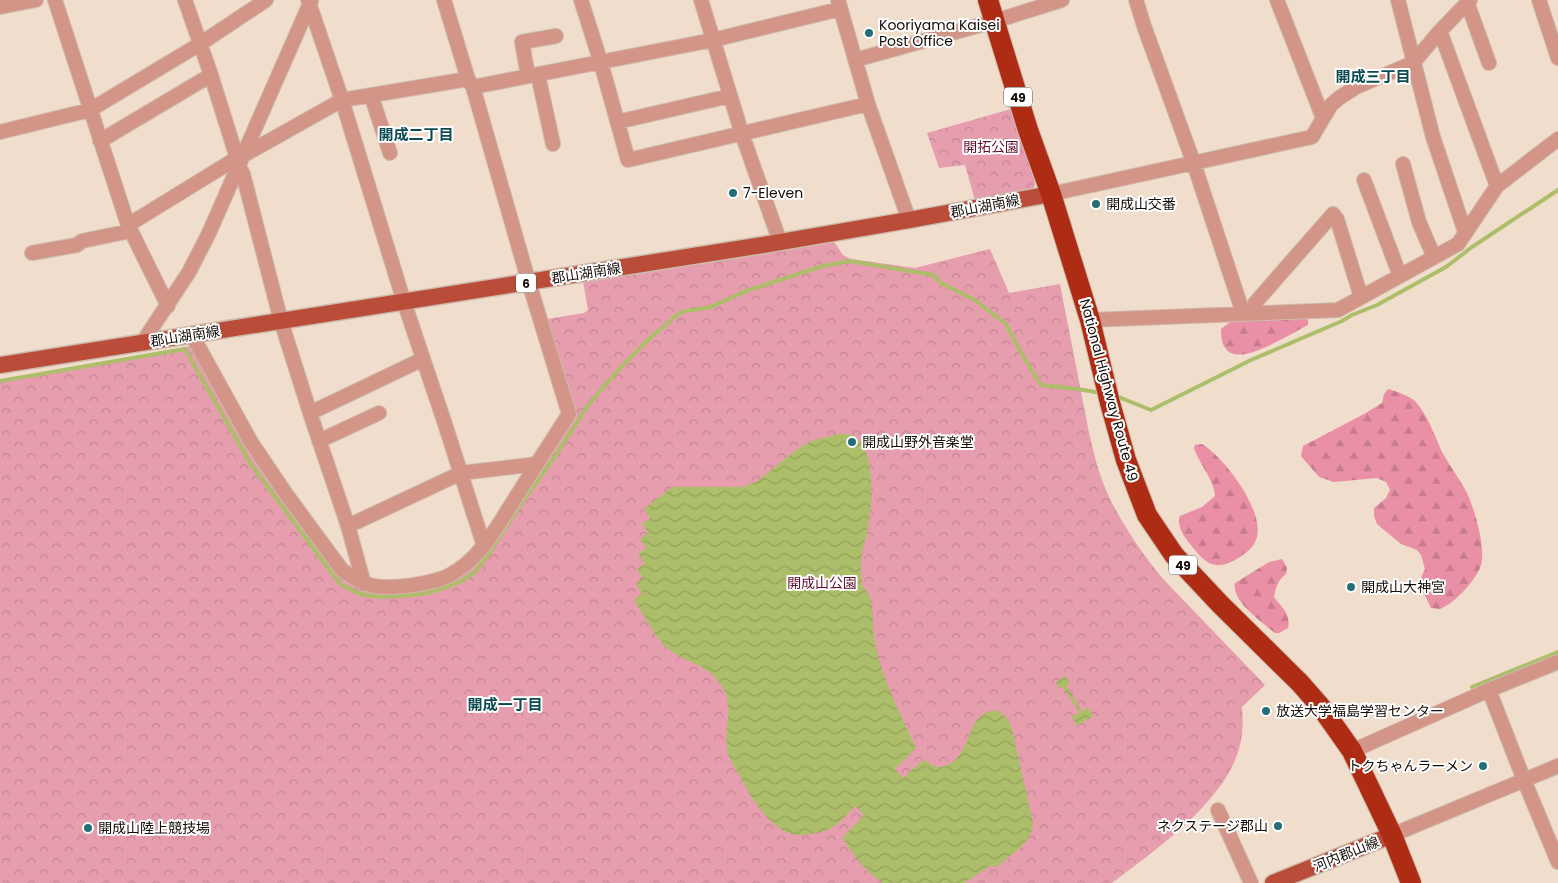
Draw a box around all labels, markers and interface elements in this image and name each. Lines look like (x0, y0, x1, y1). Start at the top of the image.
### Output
place label: Kooriyama Kaisei Post Office (879, 15, 1000, 51)
marker: Kooriyama Kaisei Post Office (863, 27, 875, 39)
district label: 開成三丁目 (1335, 66, 1411, 87)
road number: 49 (1004, 88, 1032, 106)
district label: 開成二丁目 (378, 124, 454, 145)
park label: 開拓公園 (963, 137, 1019, 157)
place label: 7-Eleven (743, 183, 803, 203)
marker: 7-Eleven (727, 187, 739, 199)
street label: 郡山湖南線 (949, 190, 1021, 222)
place label: 開成山交番 (1106, 194, 1176, 214)
marker: 開成山交番 (1090, 198, 1102, 210)
street label: 郡山湖南線 (550, 258, 622, 288)
road number: 6 (516, 274, 536, 292)
street label: National Highway Route 49 (1075, 297, 1143, 483)
street label: 郡山湖南線 (149, 321, 221, 351)
place label: 開成山野外音楽堂 (862, 432, 974, 452)
marker: 開成山野外音楽堂 (846, 436, 858, 448)
road number: 49 (1169, 556, 1197, 574)
park label: 開成山公園 (787, 573, 857, 593)
place label: 開成山大神宮 (1361, 577, 1445, 597)
marker: 開成山大神宮 (1345, 581, 1357, 593)
district label: 開成一丁目 (467, 694, 543, 715)
place label: 放送大学福島学習センター (1276, 701, 1444, 721)
marker: 放送大学福島学習センター (1260, 705, 1272, 717)
place label: トクちゃんラーメン (1348, 756, 1473, 776)
marker: トクちゃんラーメン (1477, 760, 1489, 772)
place label: ネクステージ郡山 (1157, 816, 1268, 836)
place label: 開成山陸上競技場 (98, 818, 210, 838)
marker: ネクステージ郡山 (1272, 820, 1284, 832)
marker: 開成山陸上競技場 (82, 822, 94, 834)
street label: 河内郡山線 (1310, 832, 1382, 876)

